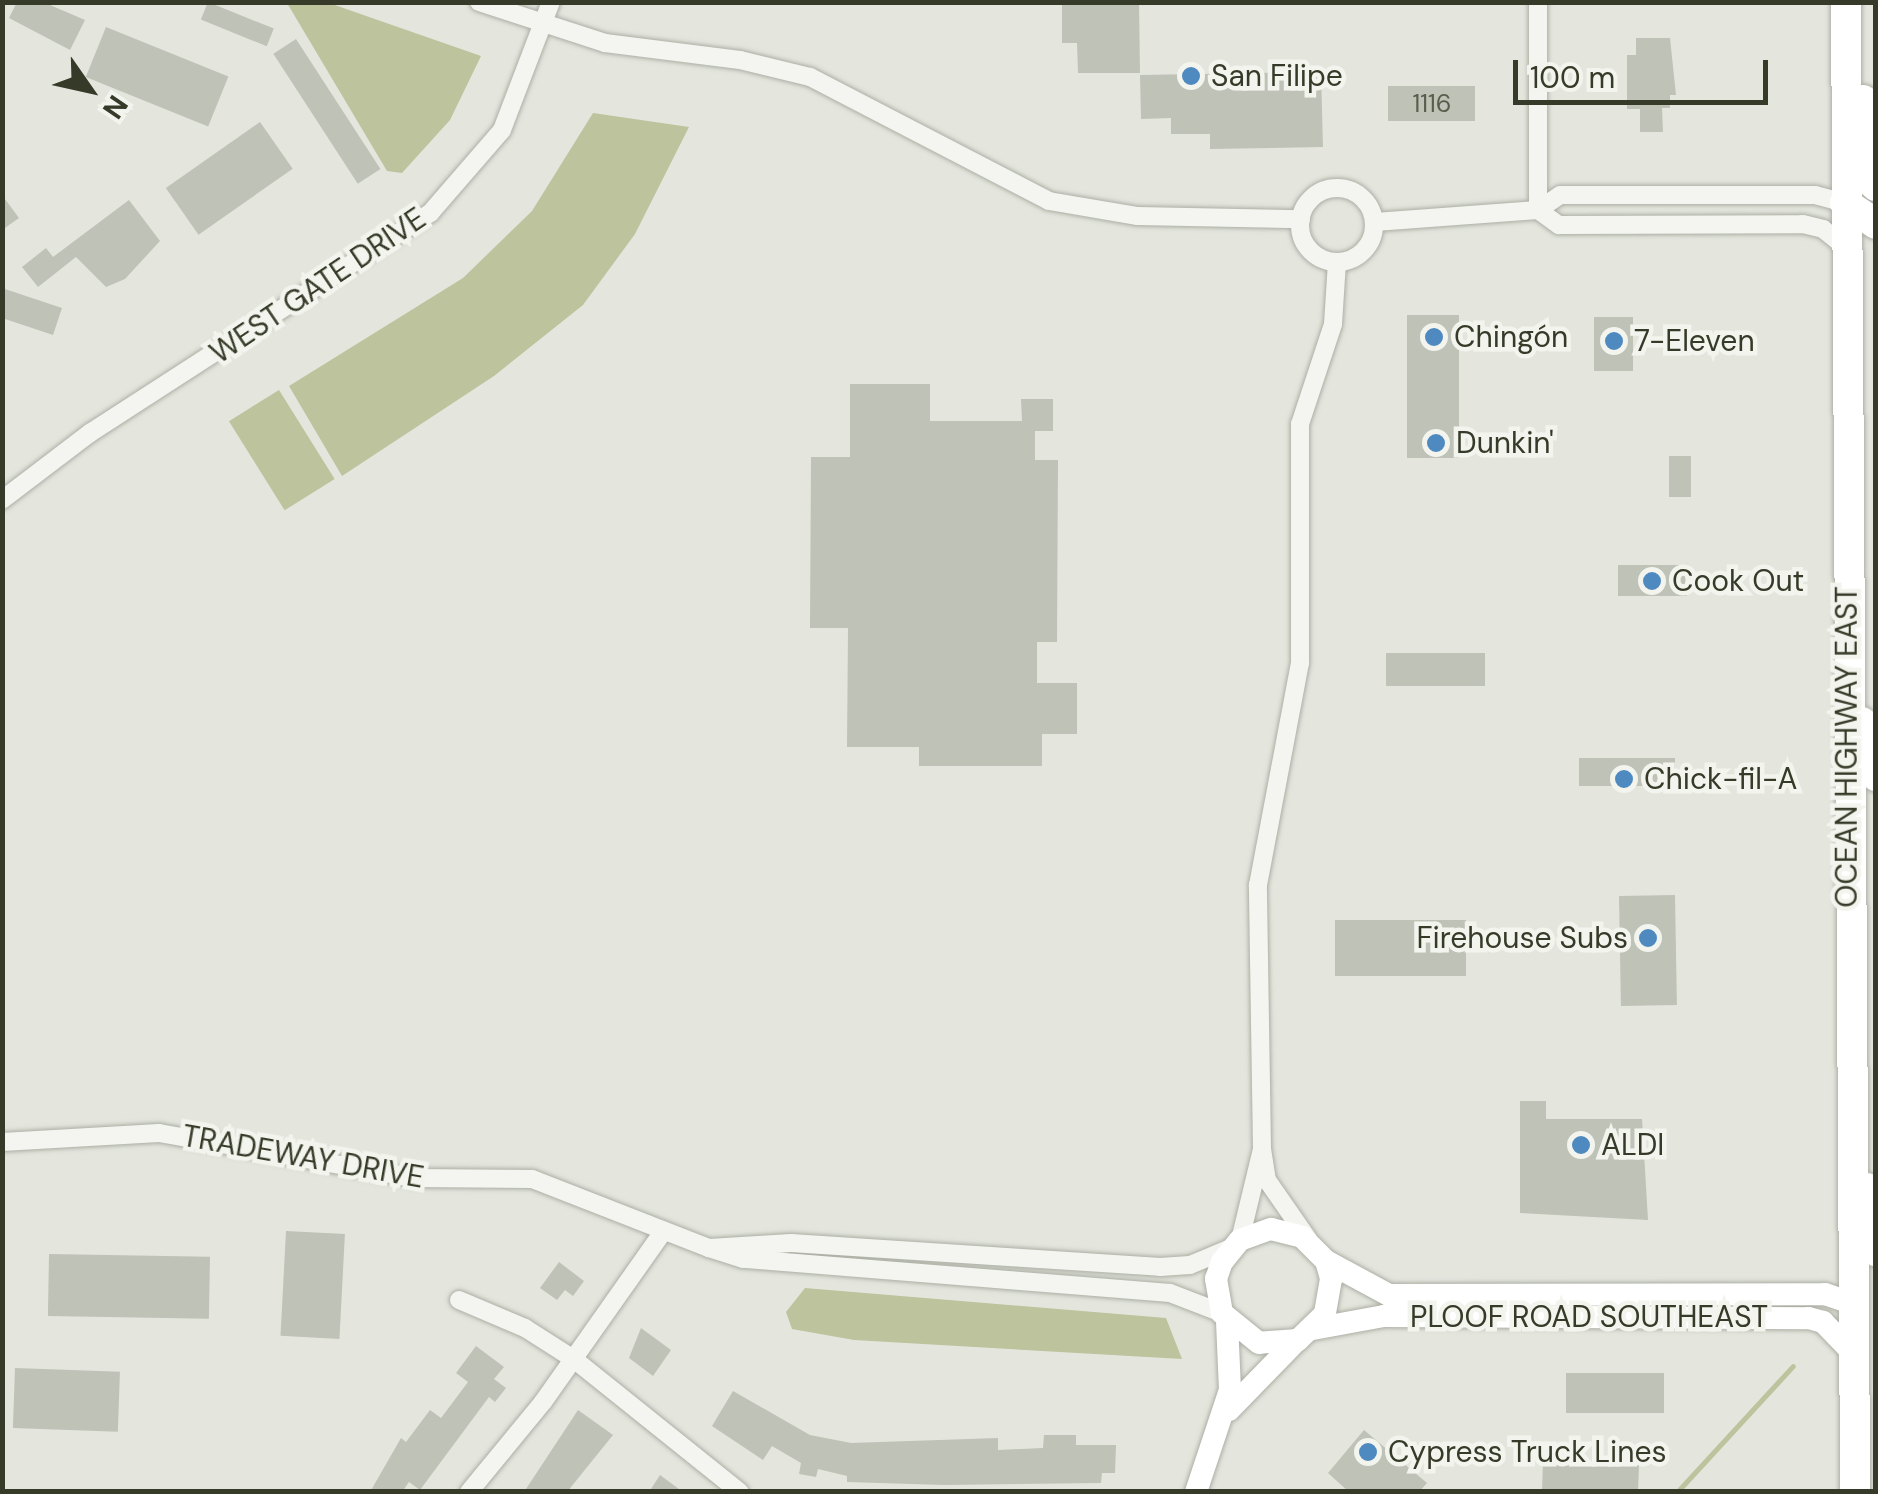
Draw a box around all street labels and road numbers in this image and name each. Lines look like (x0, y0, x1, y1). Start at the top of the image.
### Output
street label: WEST GATE DRIVE (203, 201, 433, 371)
street label: OCEAN HIGHWAY EAST (1829, 586, 1865, 908)
street label: TRADEWAY DRIVE (179, 1118, 427, 1196)
street label: PLOOF ROAD SOUTHEAST (1410, 1299, 1768, 1335)

